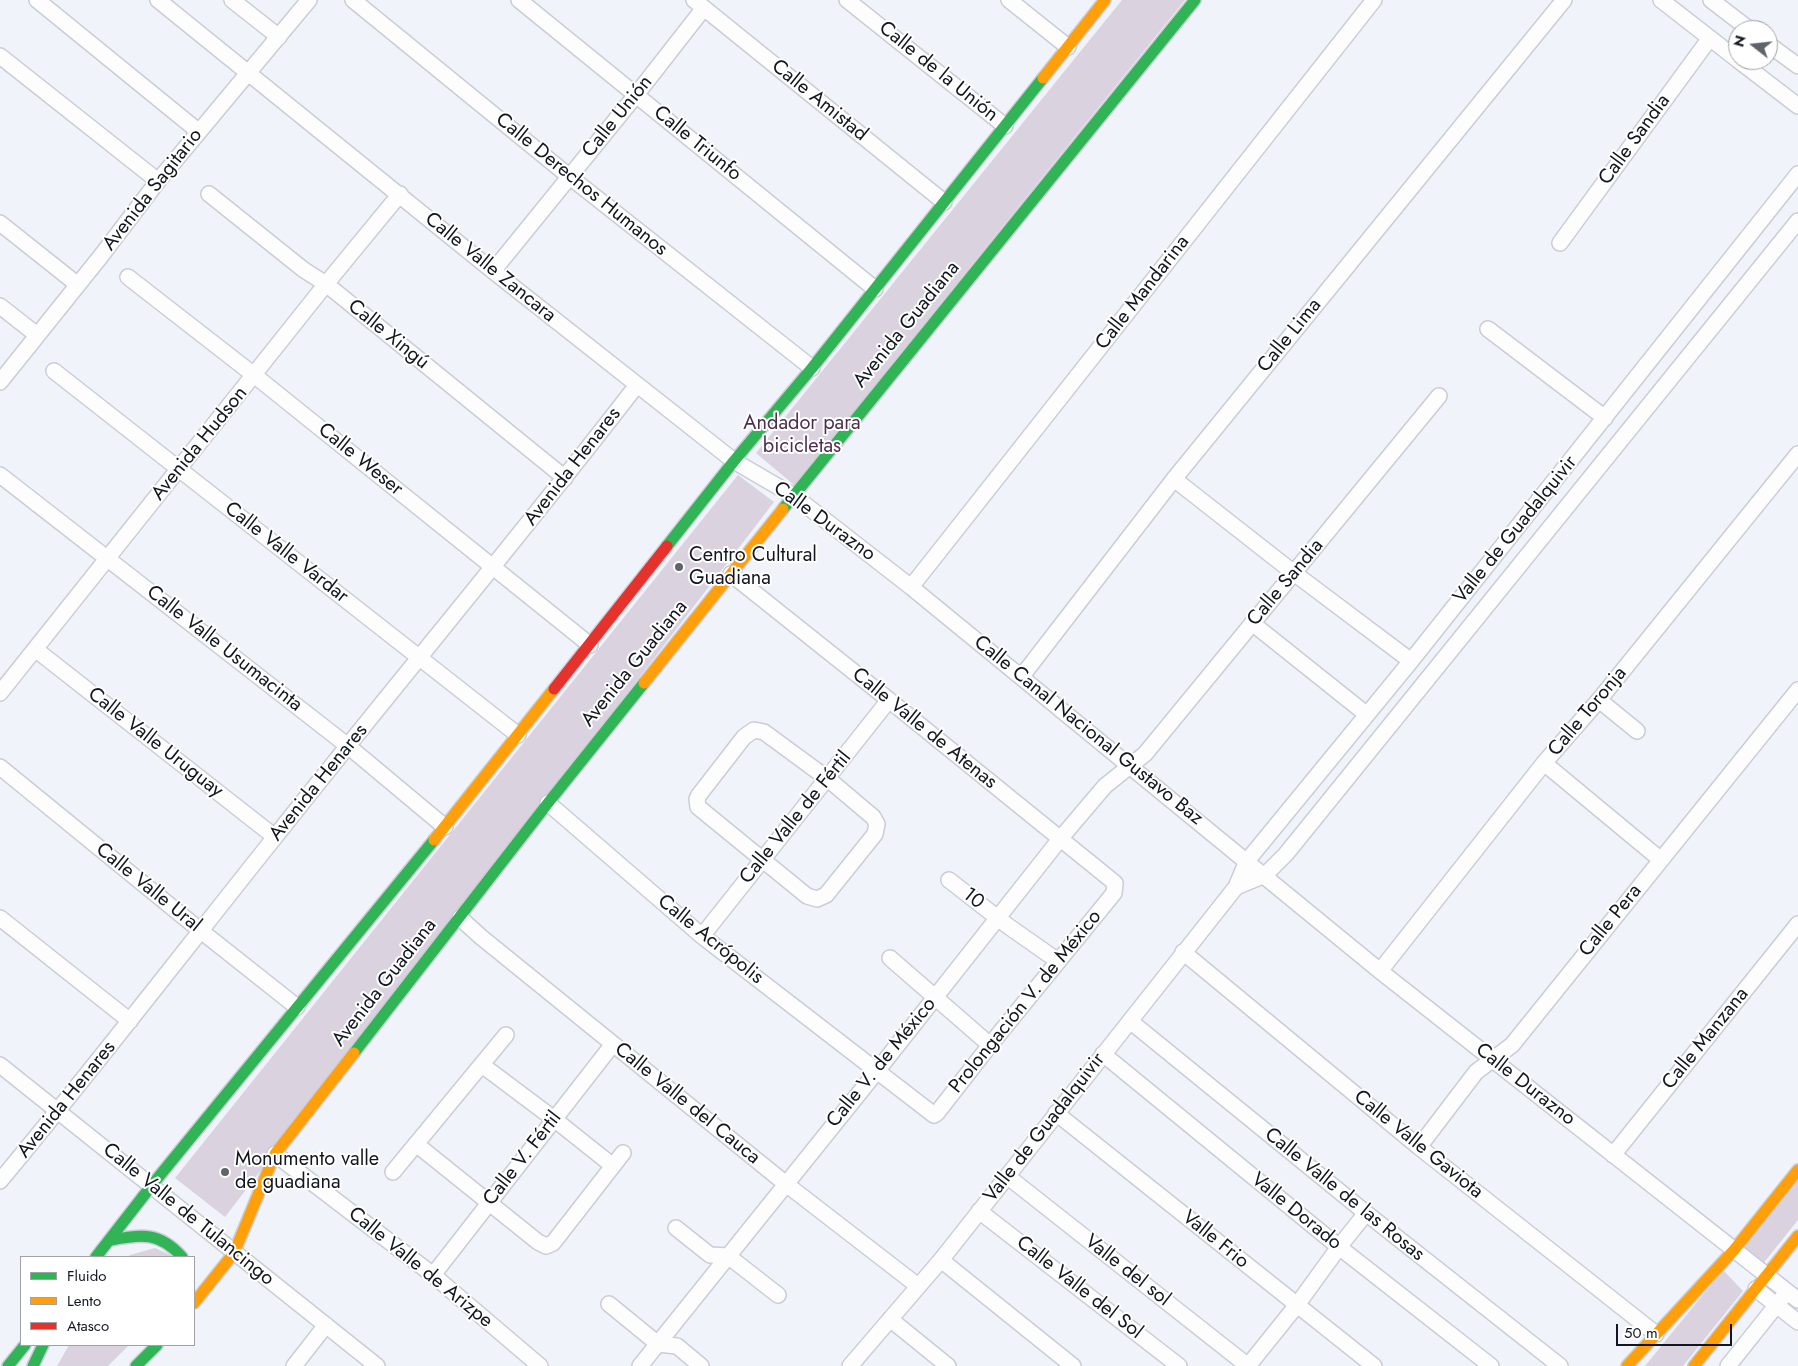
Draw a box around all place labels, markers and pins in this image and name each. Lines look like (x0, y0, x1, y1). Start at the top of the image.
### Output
place label: Centro Cultural Guadiana (689, 544, 817, 591)
marker: Centro Cultural Guadiana (673, 561, 685, 573)
place label: Monumento valle de guadiana (235, 1148, 379, 1195)
marker: Monumento valle de guadiana (219, 1166, 231, 1178)

